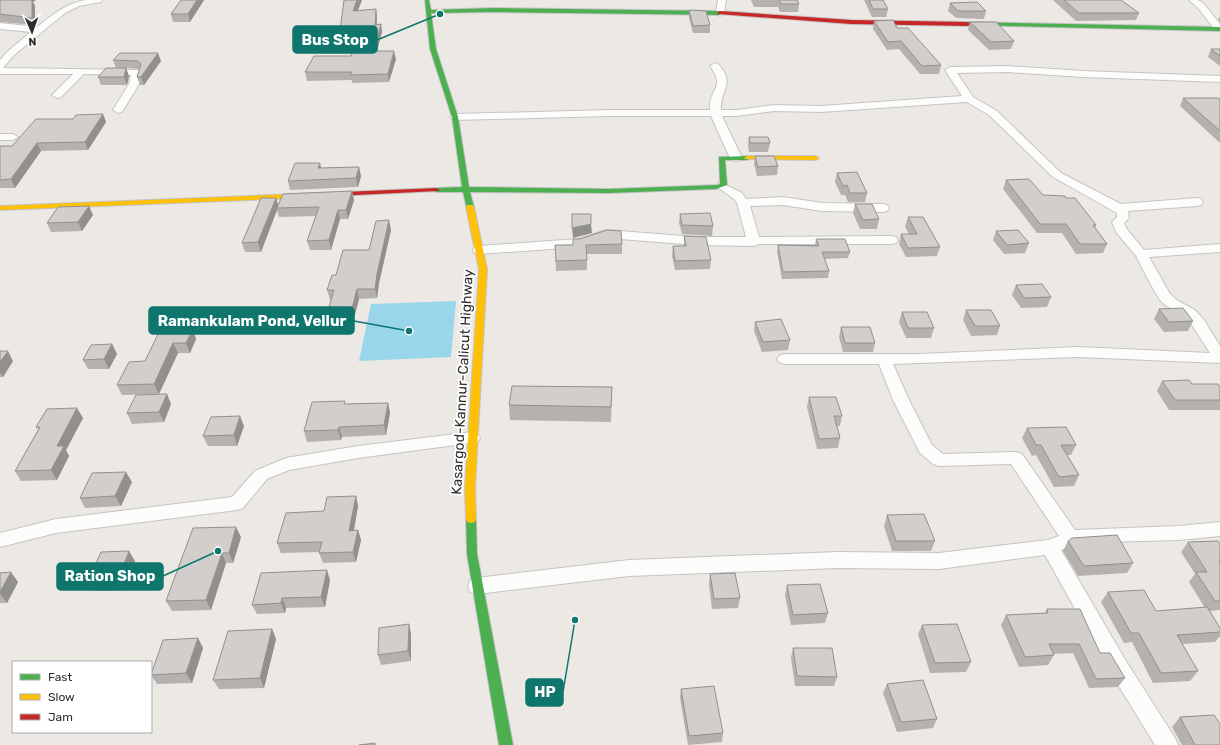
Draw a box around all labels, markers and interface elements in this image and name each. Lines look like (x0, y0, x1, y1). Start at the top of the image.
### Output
north arrow (12, 12, 52, 52)
callout: Bus Stop (293, 26, 377, 53)
text: Bus Stop (301, 31, 369, 49)
text: N (28, 35, 37, 48)
street label: Kasargod-Kannur-Calicut Highway (448, 269, 477, 495)
callout: Ramankulam Pond, Vellur (149, 307, 354, 334)
text: Ramankulam Pond, Vellur (158, 312, 347, 330)
callout: Ration Shop (57, 563, 163, 590)
text: Ration Shop (65, 567, 155, 585)
legend (12, 661, 152, 733)
text: Fast (48, 670, 72, 684)
callout: HP (526, 679, 563, 706)
text: HP (534, 683, 556, 701)
text: Slow (48, 690, 75, 704)
text: Jam (48, 710, 73, 724)

